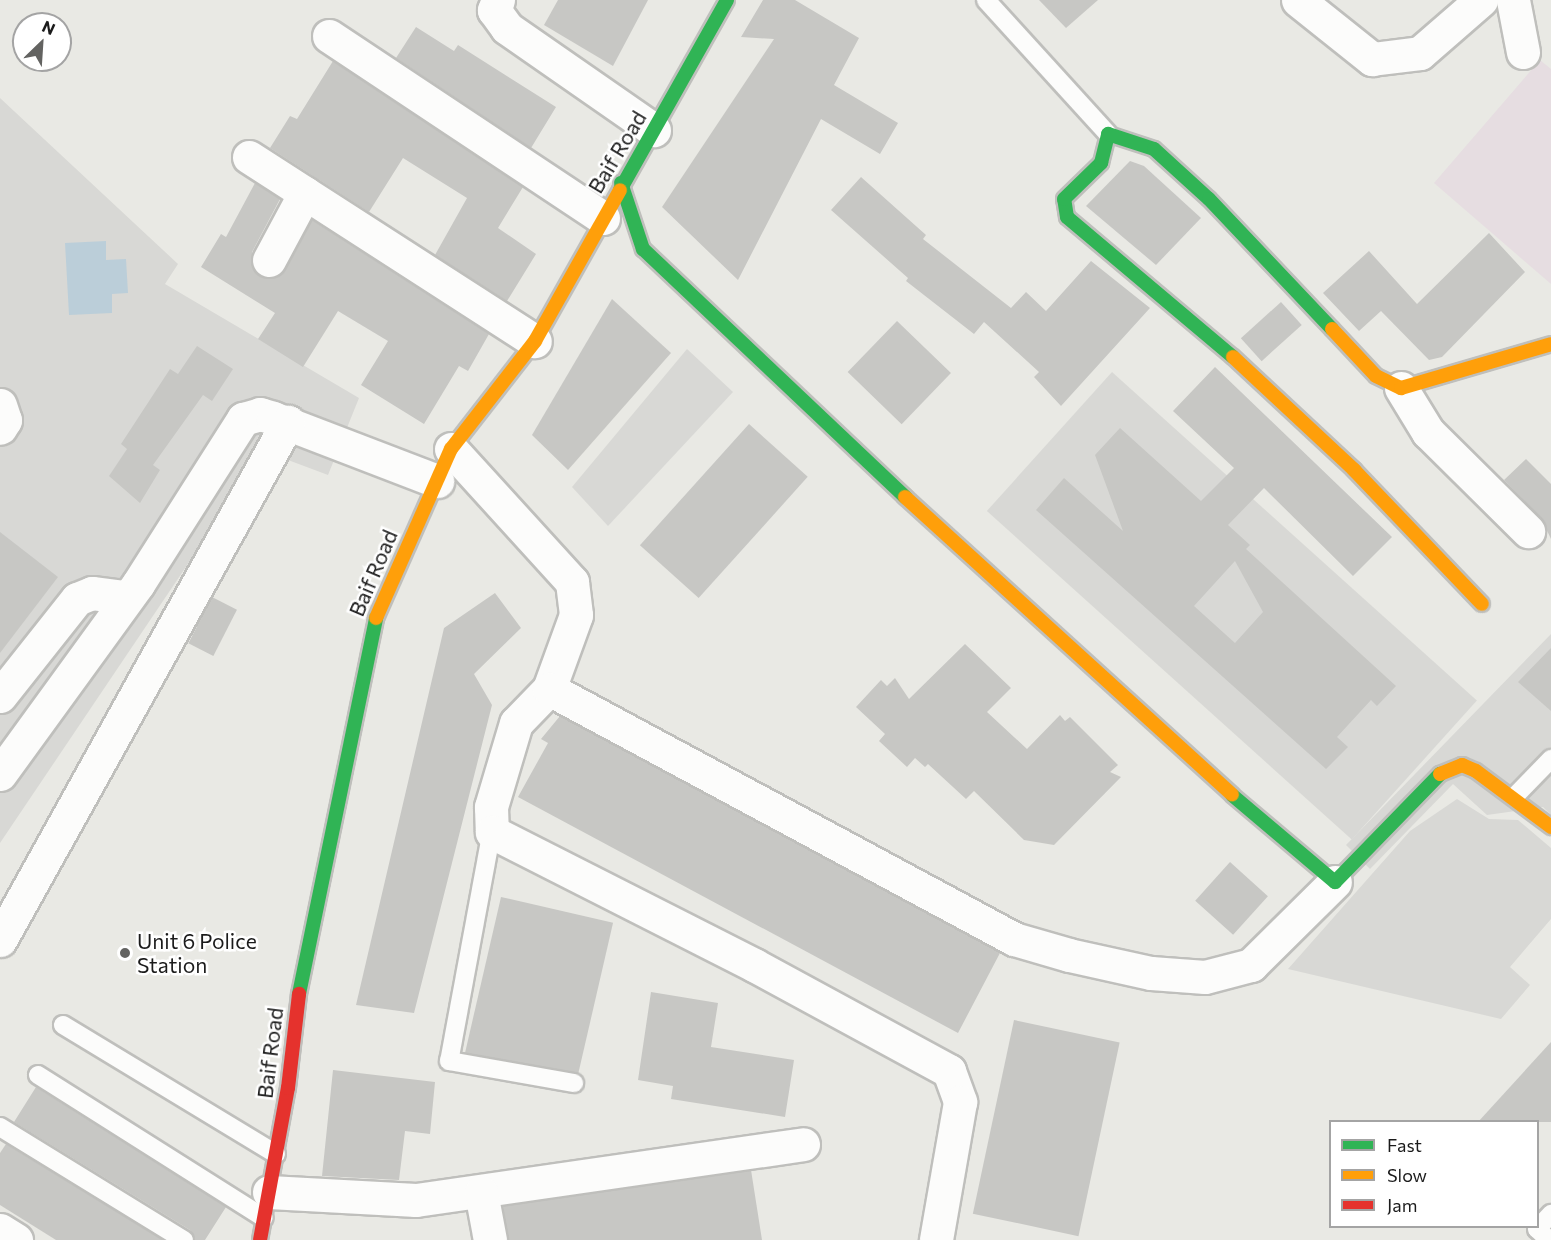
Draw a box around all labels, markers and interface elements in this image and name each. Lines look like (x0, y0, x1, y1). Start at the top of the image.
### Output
north arrow (12, 12, 72, 72)
text: N (40, 16, 58, 38)
street label: Baif Road (583, 106, 651, 198)
street label: Baif Road (344, 526, 402, 620)
place label: Unit 6 Police Station (137, 928, 257, 978)
marker: Unit 6 Police Station (118, 946, 132, 960)
street label: Baif Road (252, 1006, 288, 1100)
legend (1329, 1120, 1539, 1228)
text: Fast (1387, 1134, 1422, 1156)
text: Slow (1387, 1164, 1427, 1186)
text: Jam (1387, 1194, 1417, 1216)

